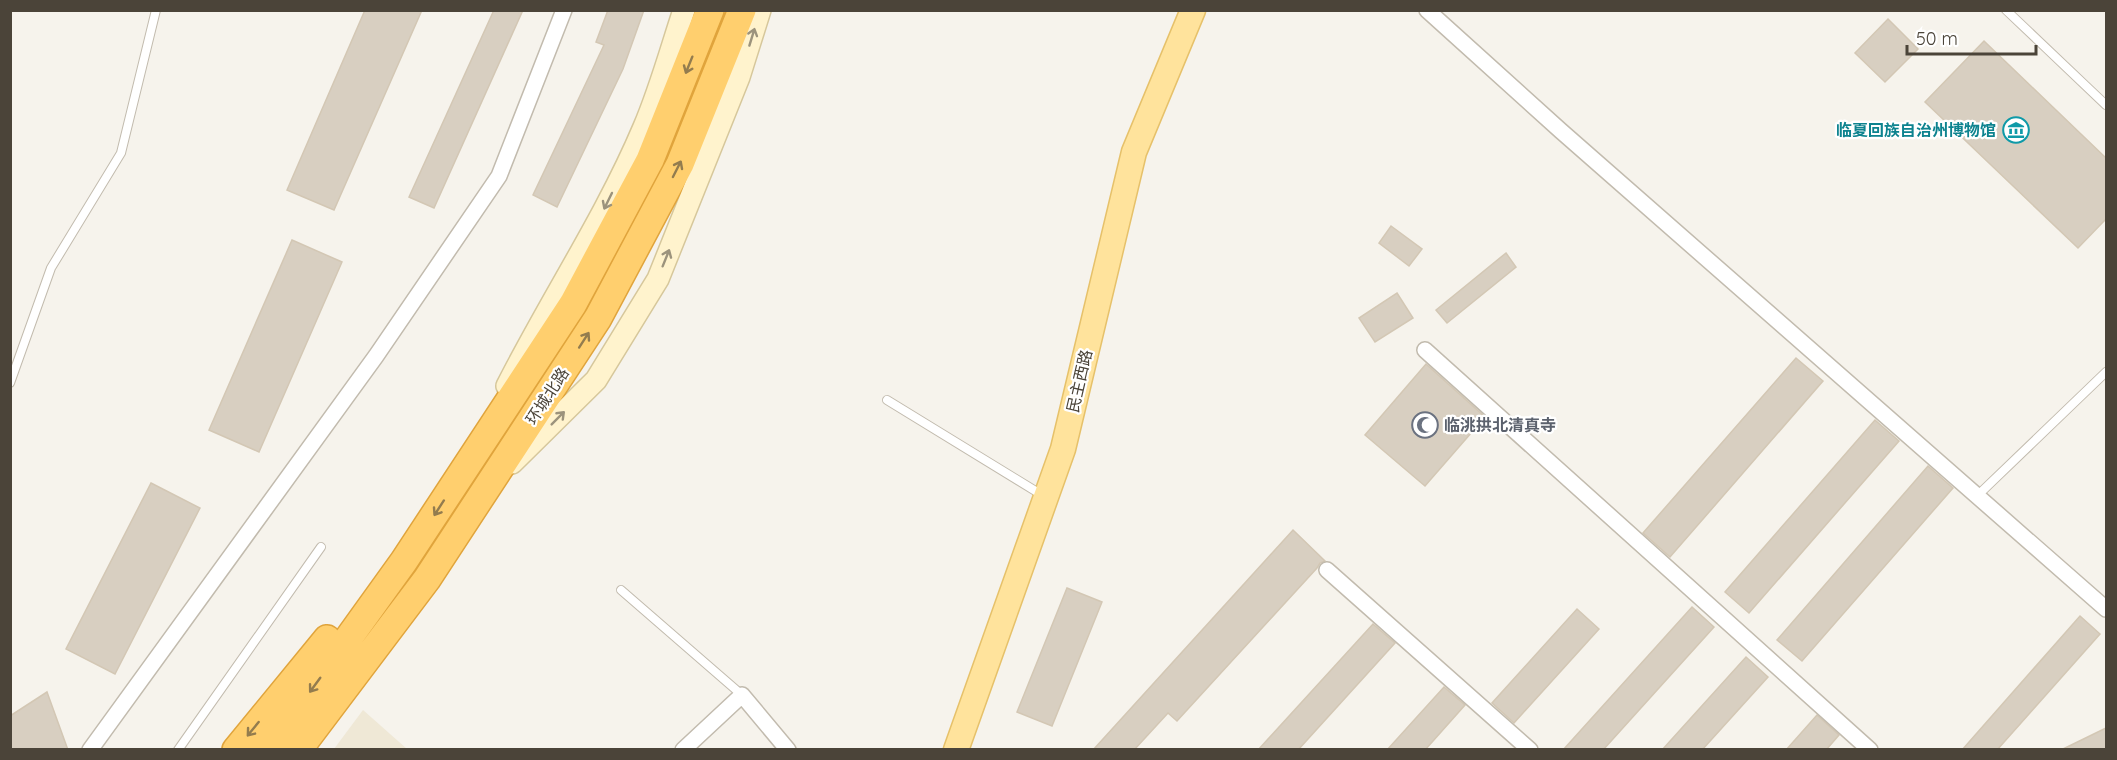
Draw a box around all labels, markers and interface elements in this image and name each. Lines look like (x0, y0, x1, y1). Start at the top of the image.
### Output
scale bar (1907, 18, 2036, 56)
text: 50 m (1916, 27, 1958, 50)
one-way arrow (747, 28, 758, 47)
one-way arrow (682, 55, 693, 74)
museum icon: 临夏回族自治州博物馆 (2001, 115, 2031, 145)
place label: 临夏回族自治州博物馆 (1836, 120, 1996, 140)
one-way arrow (671, 161, 683, 178)
one-way arrow (601, 191, 613, 209)
one-way arrow (661, 249, 672, 268)
one-way arrow (578, 332, 590, 349)
street label: 民主西路 (1062, 348, 1096, 414)
street label: 环城北路 (521, 364, 573, 428)
mosque icon: 临洮拱北清真寺 (1410, 410, 1440, 440)
one-way arrow (550, 411, 565, 425)
place label: 临洮拱北清真寺 (1444, 415, 1556, 435)
one-way arrow (433, 499, 445, 516)
one-way arrow (309, 676, 321, 692)
one-way arrow (246, 721, 260, 736)

